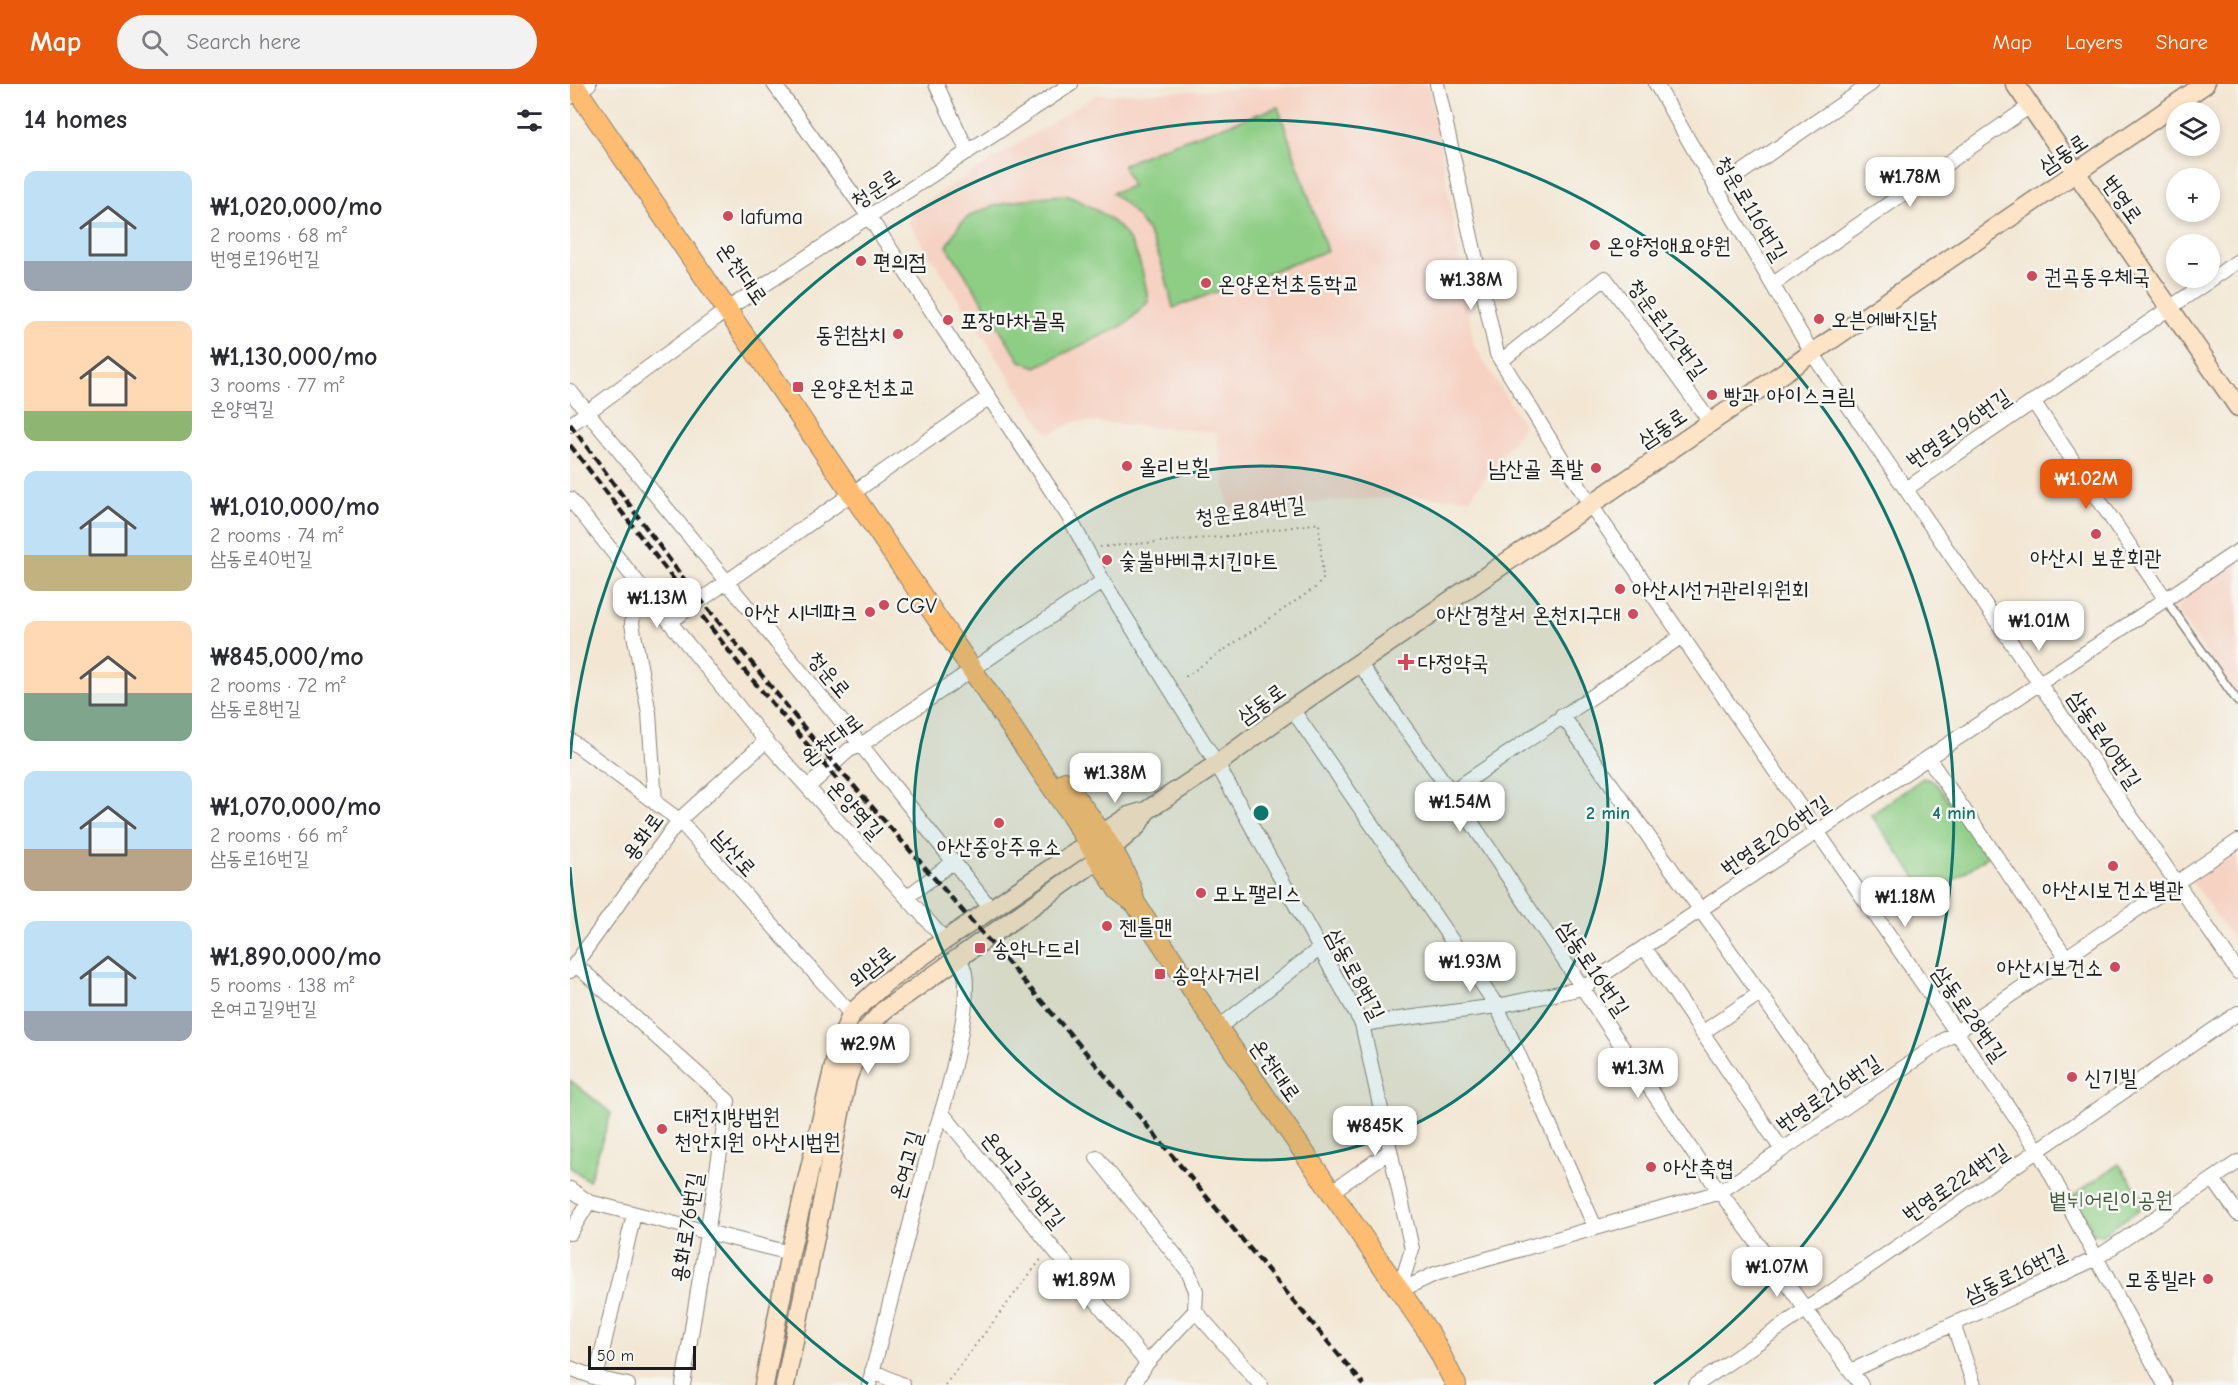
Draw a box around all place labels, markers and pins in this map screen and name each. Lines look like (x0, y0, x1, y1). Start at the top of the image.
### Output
pin: ₩1.78M (1861, 157, 1959, 208)
place label: lafuma (740, 204, 803, 230)
marker: lafuma (721, 209, 735, 223)
place label: 온양정애요양원 (1607, 233, 1731, 259)
marker: 온양정애요양원 (1588, 238, 1602, 252)
place label: 편의점 (873, 249, 926, 275)
marker: 편의점 (854, 254, 868, 268)
pin: ₩1.38M (1422, 260, 1520, 311)
place label: 권곡동우체국 (2044, 264, 2150, 290)
marker: 권곡동우체국 (2025, 269, 2039, 283)
place label: 온양온천초등학교 (1218, 271, 1360, 297)
marker: 온양온천초등학교 (1199, 276, 1213, 290)
place label: 오븐에빠진닭 (1831, 307, 1938, 333)
place label: 포장마차골목 (960, 308, 1066, 334)
marker: 오븐에빠진닭 (1812, 312, 1826, 326)
marker: 포장마차골목 (941, 313, 955, 327)
place label: 동원참치 (815, 322, 886, 348)
marker: 동원참치 (891, 327, 905, 341)
place label: 온양온천초교 (810, 375, 916, 401)
marker: 온양온천초교 (791, 380, 805, 394)
place label: 빵과 아이스크림 (1724, 383, 1855, 409)
marker: 빵과 아이스크림 (1705, 388, 1719, 402)
place label: 올리브힐 (1139, 454, 1210, 480)
place label: 남산골 족발 (1488, 456, 1584, 482)
marker: 올리브힐 (1120, 459, 1134, 473)
pin: ₩1.02M (2037, 459, 2135, 510)
marker: 남산골 족발 (1589, 461, 1603, 475)
marker: 아산시 보훈회관 (2089, 527, 2103, 541)
place label: 아산시 보훈회관 (2030, 545, 2162, 571)
place label: 숯불바베큐치킨마트 (1119, 548, 1278, 574)
marker: 숯불바베큐치킨마트 (1100, 553, 1114, 567)
place label: 아산시선거관리위원회 (1632, 577, 1809, 603)
pin: ₩1.13M (608, 578, 706, 629)
marker: 아산시선거관리위원회 (1613, 582, 1627, 596)
place label: CGV (896, 593, 937, 619)
marker: CGV (877, 598, 891, 612)
place label: 아산 시네파크 (744, 600, 858, 626)
pin: ₩1.01M (1990, 601, 2088, 652)
place label: 아산경찰서 온천지구대 (1437, 602, 1621, 628)
marker: 아산 시네파크 (863, 605, 877, 619)
marker: 아산경찰서 온천지구대 (1626, 607, 1640, 621)
place label: 다정약국 (1418, 650, 1489, 676)
marker: 다정약국 (1399, 655, 1413, 669)
pin: ₩1.38M (1066, 753, 1164, 804)
pin: ₩1.54M (1411, 782, 1509, 833)
centre of rings (1251, 803, 1271, 823)
marker: 아산중앙주유소 (992, 816, 1006, 830)
place label: 아산중앙주유소 (937, 834, 1061, 860)
marker: 아산시보건소별관 (2106, 859, 2120, 873)
pin: ₩1.18M (1856, 877, 1954, 928)
place label: 아산시보건소별관 (2042, 877, 2184, 903)
place label: 모노팰리스 (1213, 881, 1302, 907)
marker: 모노팰리스 (1194, 886, 1208, 900)
place label: 젠틀맨 (1119, 914, 1172, 940)
marker: 젠틀맨 (1100, 919, 1114, 933)
place label: 송악나드리 (992, 936, 1081, 962)
marker: 송악나드리 (973, 941, 987, 955)
pin: ₩1.93M (1421, 942, 1519, 993)
place label: 아산시보건소 (1997, 955, 2103, 981)
marker: 아산시보건소 (2108, 960, 2122, 974)
place label: 송악사거리 (1172, 962, 1261, 988)
marker: 송악사거리 (1153, 967, 1167, 981)
pin: ₩2.9M (826, 1024, 910, 1075)
pin: ₩1.3M (1596, 1048, 1680, 1099)
place label: 신기빌 (2084, 1065, 2137, 1091)
marker: 신기빌 (2065, 1070, 2079, 1084)
place label: 대전지방법원 천안지원 아산시법원 (674, 1104, 841, 1155)
pin: ₩845K (1333, 1106, 1417, 1157)
marker: 대전지방법원 천안지원 아산시법원 (655, 1122, 669, 1136)
place label: 아산축협 (1663, 1155, 1734, 1181)
marker: 아산축협 (1644, 1160, 1658, 1174)
pin: ₩1.07M (1728, 1247, 1826, 1298)
pin: ₩1.89M (1035, 1260, 1133, 1311)
place label: 모종빌라 (2125, 1267, 2196, 1293)
marker: 모종빌라 (2201, 1272, 2215, 1286)

